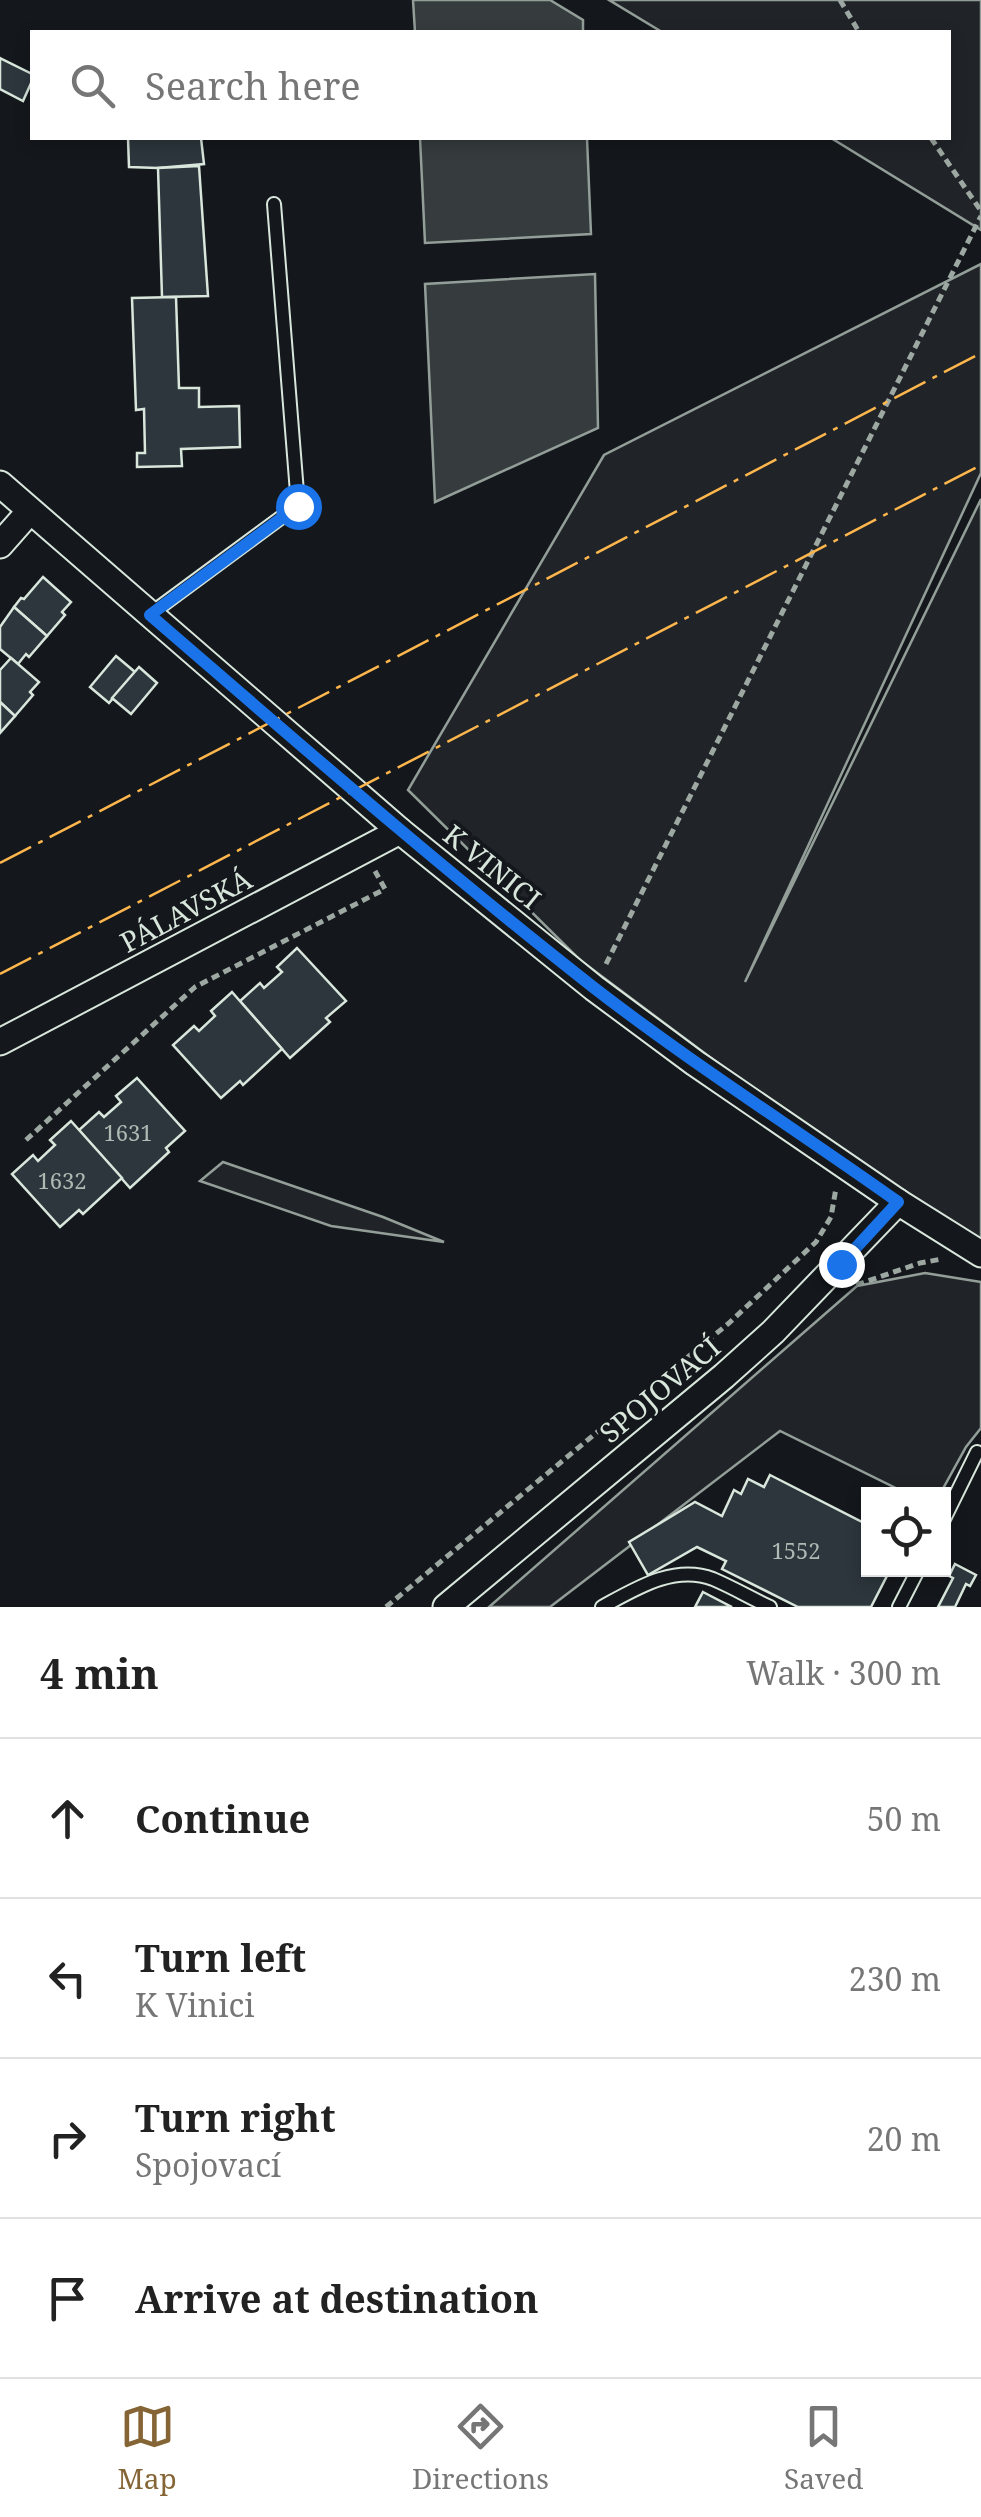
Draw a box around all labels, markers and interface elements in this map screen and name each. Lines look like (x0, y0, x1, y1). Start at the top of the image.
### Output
search box (30, 30, 951, 140)
icon: search (65, 58, 120, 113)
text: Search here (145, 59, 361, 111)
route start (276, 484, 322, 530)
street label: K VINICI (436, 815, 549, 917)
street label: PÁLAVSKÁ (113, 859, 258, 961)
house number: 1631 (103, 1117, 153, 1147)
house number: 1632 (37, 1165, 87, 1195)
route end (819, 1242, 865, 1288)
street label: SPOJOVACÍ (591, 1328, 728, 1451)
map controls (861, 1487, 951, 1577)
button: locate (861, 1487, 951, 1577)
house number: 1552 (771, 1535, 821, 1565)
text: 4 min (40, 1644, 159, 1701)
text: Walk · 300 m (746, 1651, 941, 1694)
icon: ahead (40, 1791, 95, 1846)
text: Continue (135, 1792, 310, 1844)
text: 50 m (867, 1797, 941, 1840)
text: Turn left (135, 1931, 306, 1983)
icon: left (40, 1951, 95, 2006)
text: 230 m (849, 1957, 941, 2000)
text: K Vinici (135, 1983, 254, 2026)
text: Turn right (135, 2091, 336, 2143)
icon: right (40, 2111, 95, 2166)
text: 20 m (867, 2117, 941, 2160)
text: Spojovací (135, 2143, 281, 2186)
icon: arrive (40, 2271, 95, 2326)
text: Arrive at destination (135, 2272, 539, 2324)
tab: Map (118, 2399, 177, 2497)
tab: Directions (412, 2399, 549, 2497)
tab: Saved (784, 2399, 863, 2497)

